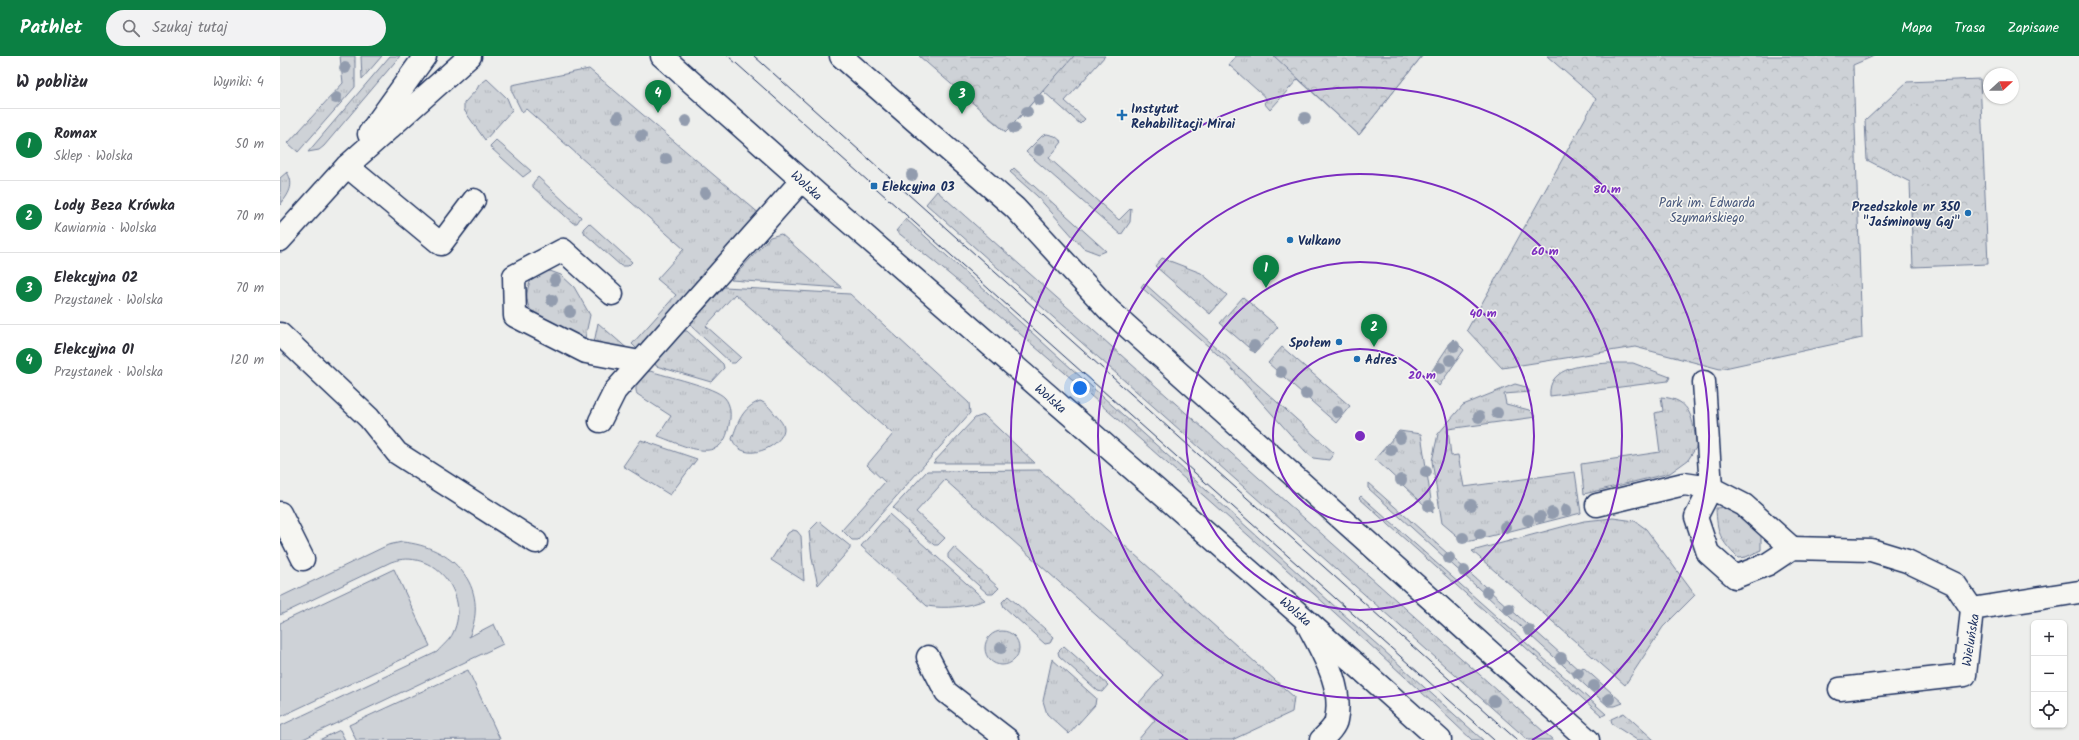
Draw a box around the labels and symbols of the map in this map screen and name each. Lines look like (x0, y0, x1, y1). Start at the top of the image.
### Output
north arrow (1983, 68, 2019, 104)
pin: 4 (645, 80, 671, 113)
pin: 3 (949, 81, 975, 114)
place label: Instytut Rehabilitacji Mirai (1131, 99, 1236, 135)
marker: Instytut Rehabilitacji Mirai (1116, 109, 1128, 121)
street label: Wolska (785, 166, 827, 206)
place label: Elekcyjna 03 (882, 177, 955, 198)
text: 80 m (1593, 180, 1621, 199)
marker: Elekcyjna 03 (869, 181, 879, 191)
park label: Park im. Edwarda Szymańskiego (1659, 193, 1755, 229)
place label: Przedszkole nr 350 "Jaśminowy Gaj" (1852, 197, 1960, 233)
marker: Przedszkole nr 350 "Jaśminowy Gaj" (1963, 208, 1973, 218)
place label: Vulkano (1298, 231, 1341, 252)
marker: Vulkano (1285, 235, 1295, 245)
text: 60 m (1531, 242, 1559, 261)
pin: 1 (1253, 255, 1279, 288)
text: 40 m (1469, 304, 1497, 323)
pin: 2 (1361, 314, 1387, 347)
place label: Społem (1289, 333, 1331, 354)
marker: Społem (1334, 337, 1344, 347)
place label: Adres (1365, 350, 1397, 371)
marker: Adres (1352, 354, 1362, 364)
text: 20 m (1408, 366, 1436, 385)
your location (1070, 378, 1090, 398)
street label: Wolska (1029, 379, 1071, 419)
centre of rings (1353, 429, 1367, 443)
street label: Wolska (1274, 592, 1316, 632)
street label: Wieluńska (1957, 612, 1986, 668)

